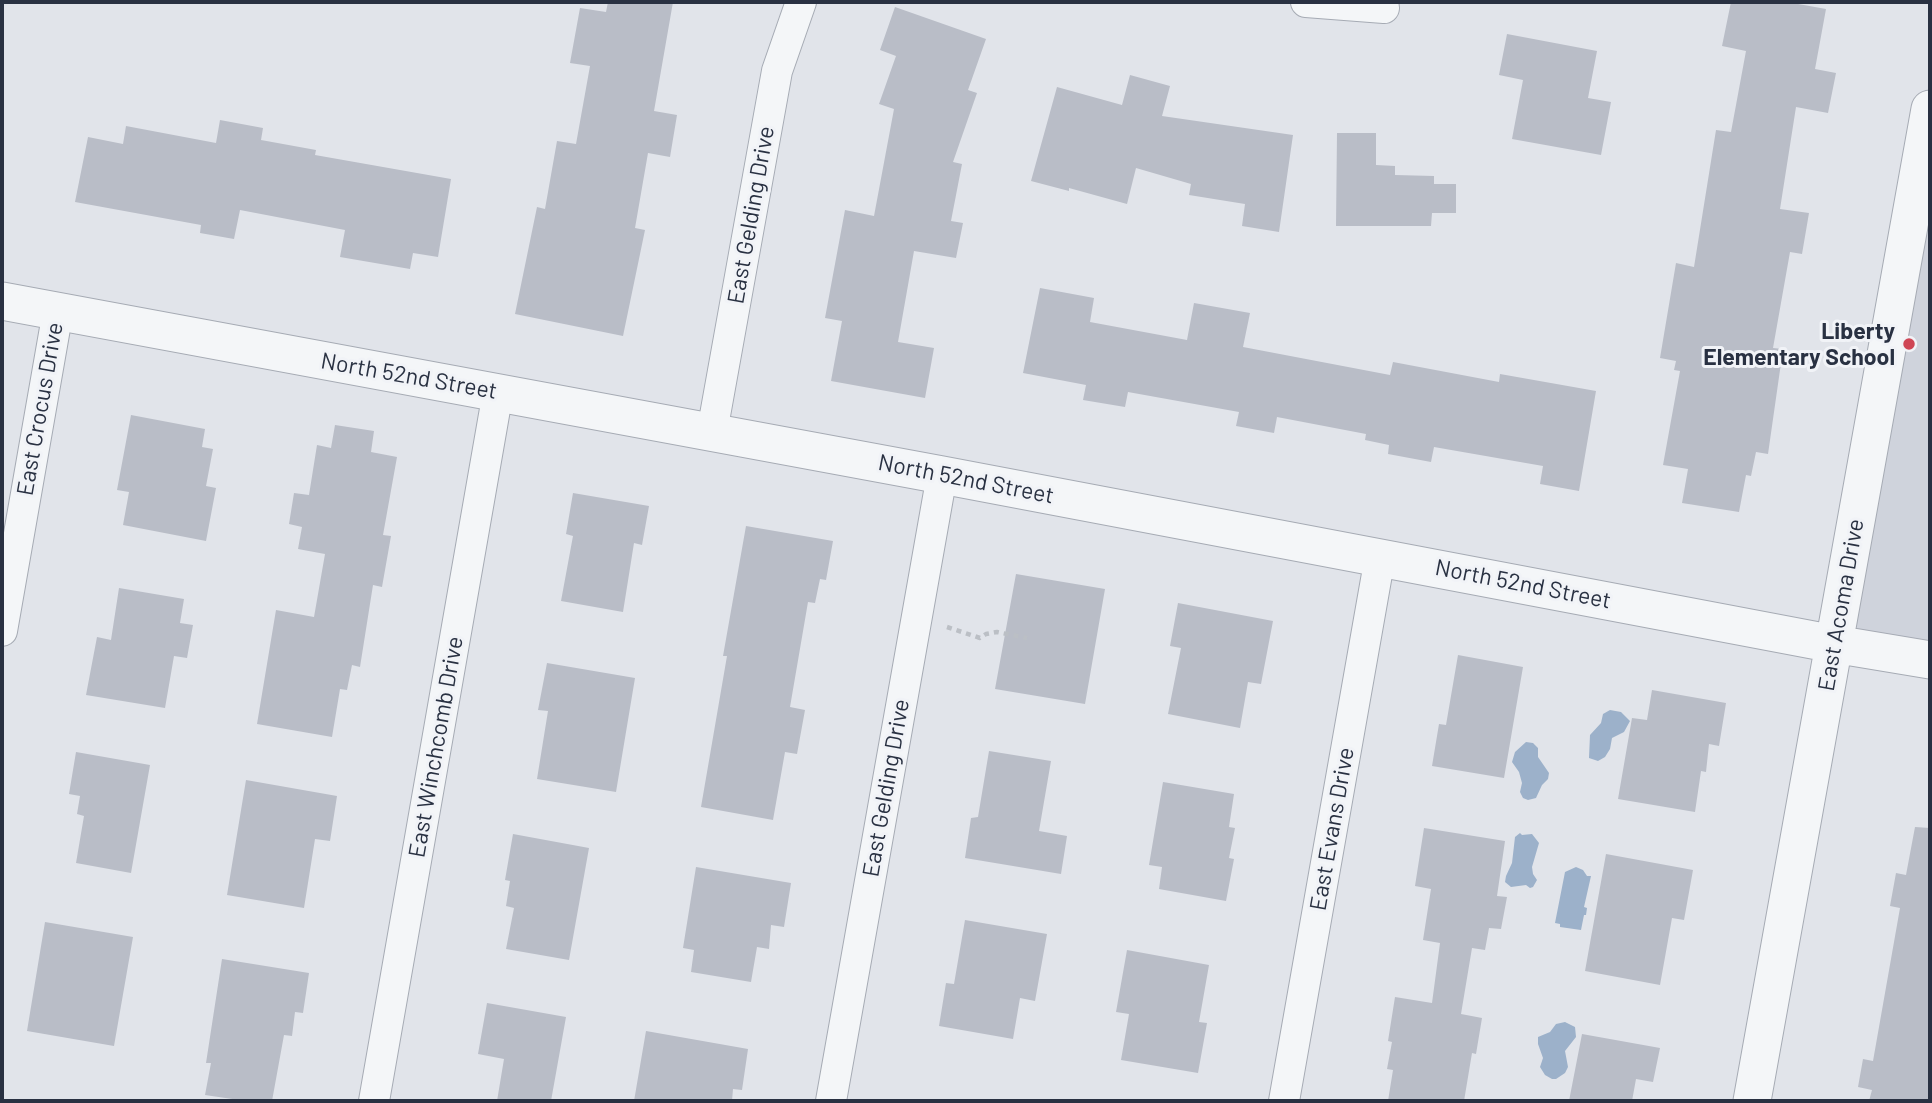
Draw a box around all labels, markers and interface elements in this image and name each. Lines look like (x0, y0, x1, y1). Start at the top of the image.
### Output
street label: East Gelding Drive (722, 124, 780, 306)
place label: Liberty Elementary School (1703, 317, 1895, 371)
street label: East Crocus Drive (11, 320, 69, 498)
marker: Liberty Elementary School (1901, 336, 1917, 352)
street label: North 52nd Street (319, 347, 499, 405)
street label: North 52nd Street (876, 448, 1056, 510)
street label: East Acoma Drive (1812, 517, 1870, 693)
street label: North 52nd Street (1433, 553, 1613, 615)
street label: East Winchcomb Drive (403, 634, 469, 860)
street label: East Gelding Drive (857, 697, 915, 879)
street label: East Evans Drive (1304, 745, 1360, 913)

